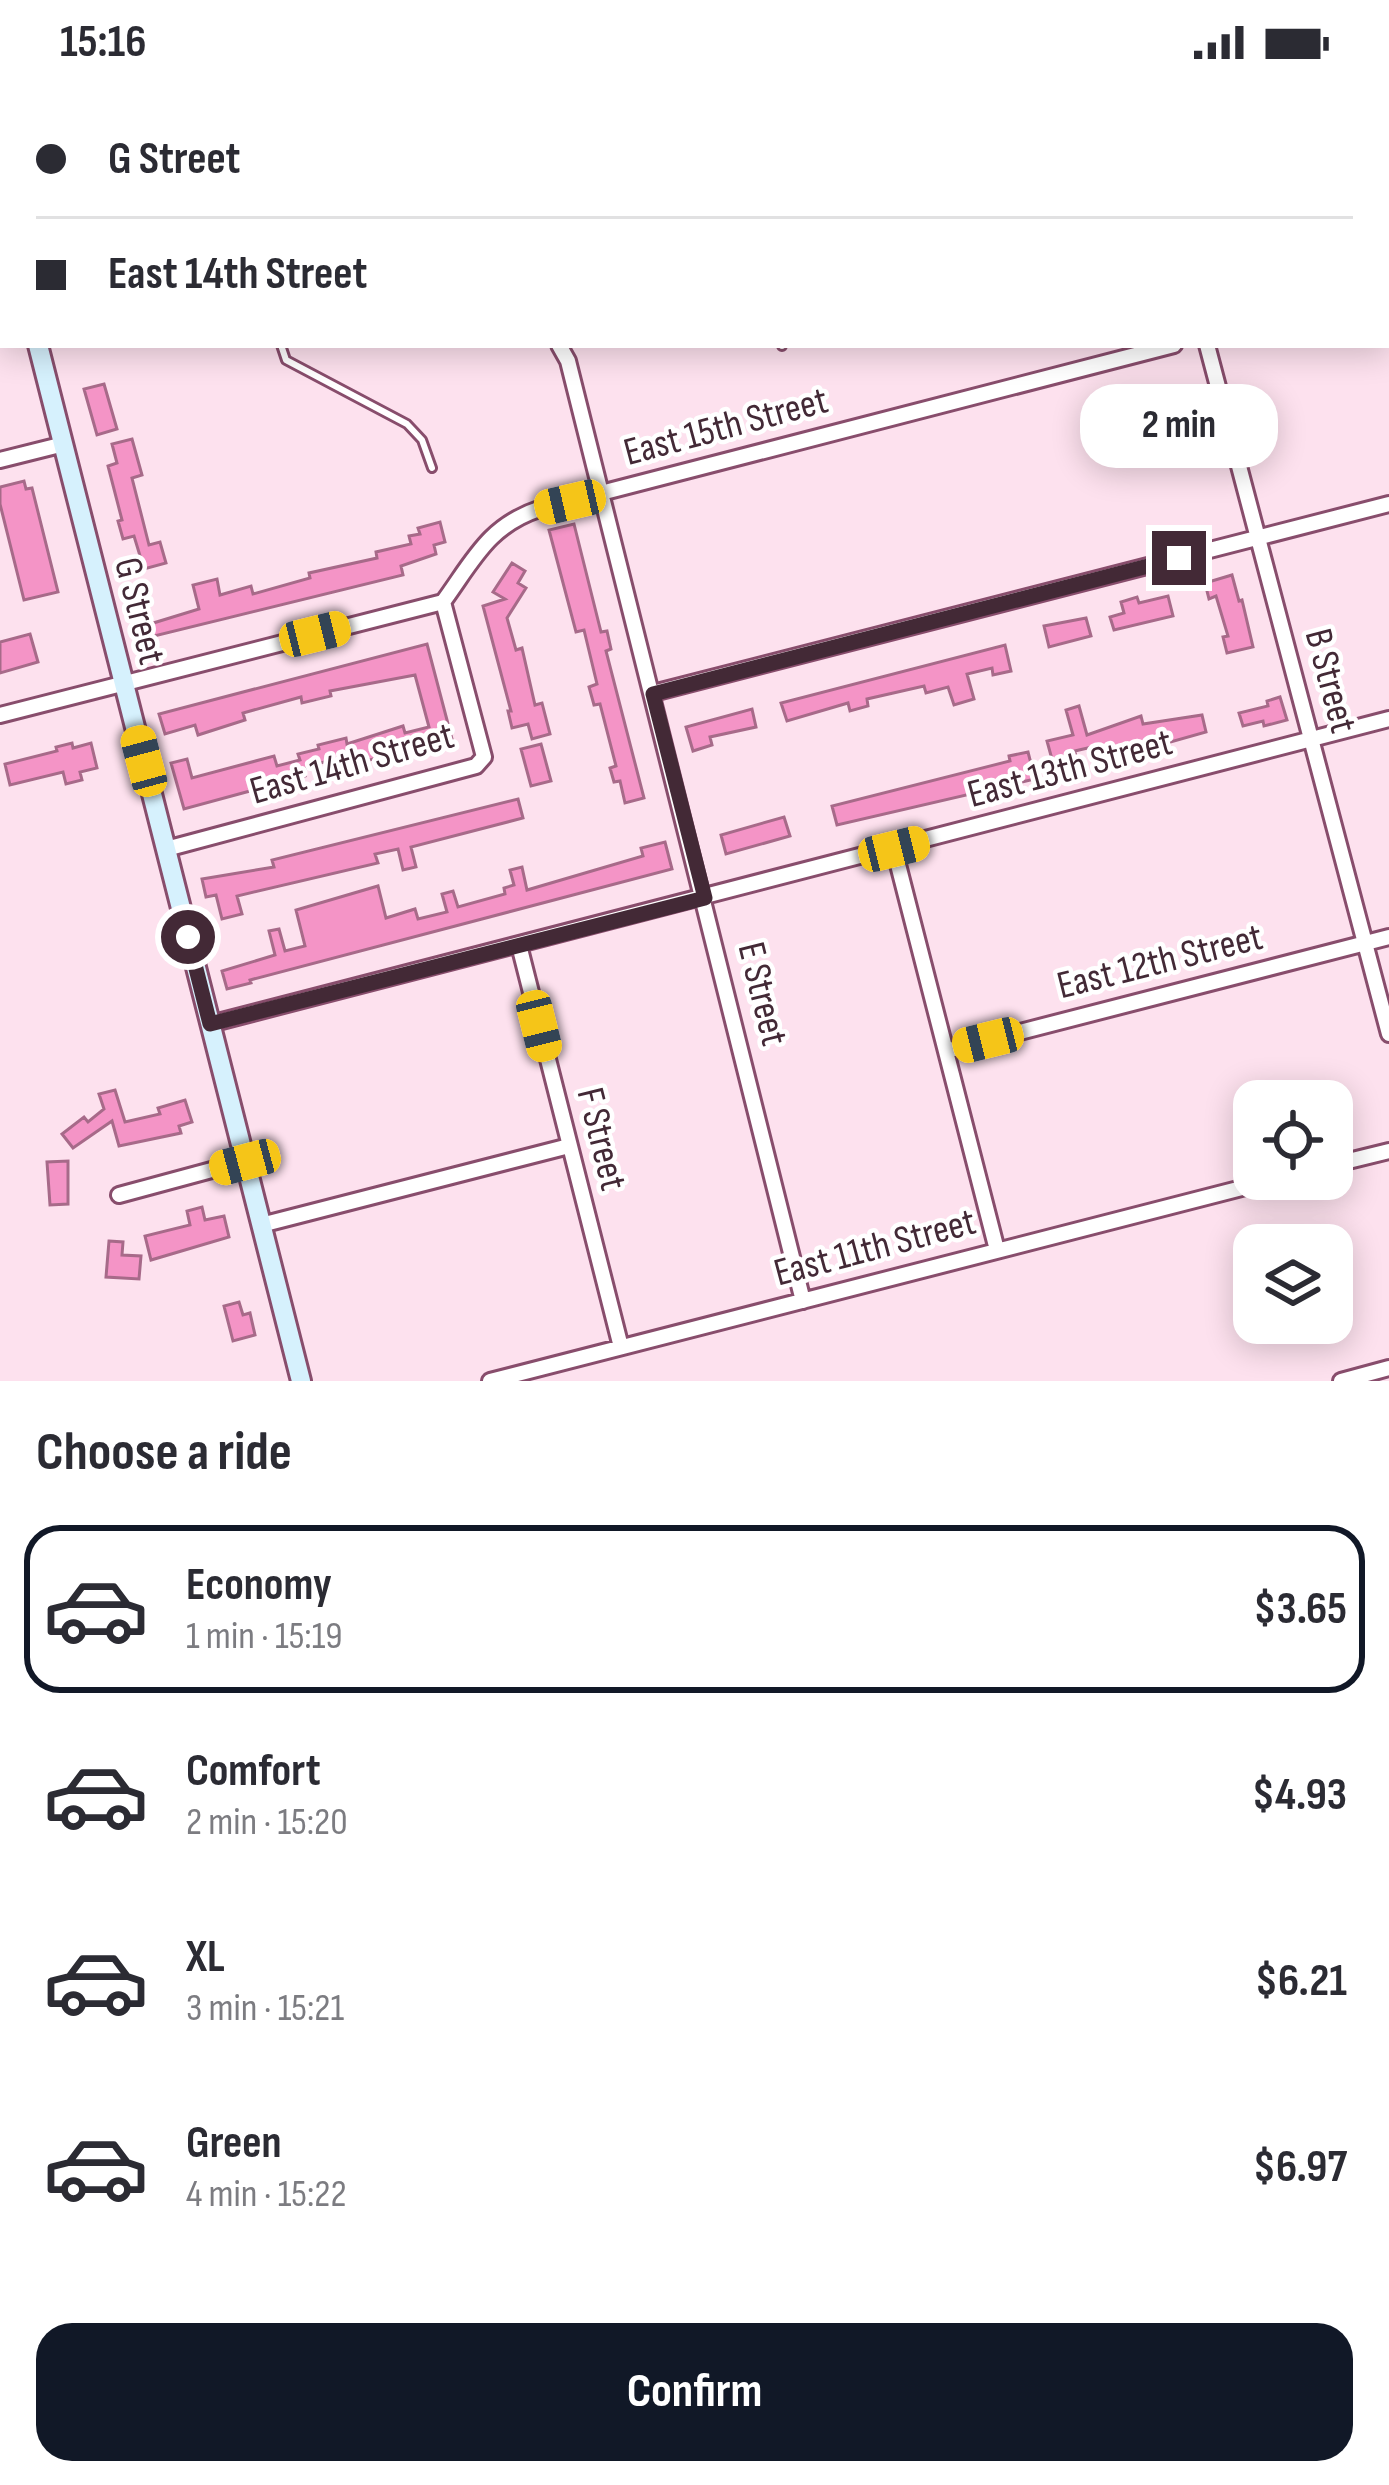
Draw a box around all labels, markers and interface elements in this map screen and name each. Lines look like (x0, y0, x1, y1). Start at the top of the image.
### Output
text: 15:16 (60, 15, 146, 70)
text: G Street (108, 132, 240, 187)
text: East 14th Street (108, 247, 367, 302)
street label: East 15th Street (619, 377, 833, 477)
callout: 2 min (1080, 384, 1278, 468)
text: 2 min (1142, 402, 1216, 449)
car (531, 476, 609, 528)
route end (1152, 531, 1206, 585)
street label: G Street (103, 553, 175, 669)
car (276, 608, 354, 660)
street label: B Street (1294, 624, 1366, 738)
street label: East 14th Street (245, 713, 459, 815)
street label: East 13th Street (963, 719, 1177, 819)
car (117, 722, 171, 800)
car (855, 823, 933, 875)
route start (161, 910, 215, 964)
street label: East 12th Street (1053, 914, 1267, 1010)
street label: E Street (727, 938, 797, 1050)
car (513, 987, 565, 1065)
car (949, 1014, 1027, 1066)
map controls (1233, 1080, 1353, 1344)
button: locate (1233, 1080, 1353, 1200)
street label: F Street (566, 1083, 636, 1195)
car (206, 1135, 284, 1189)
street label: East 11th Street (769, 1199, 981, 1297)
button: layers (1233, 1224, 1353, 1344)
text: Choose a ride (36, 1420, 292, 1485)
icon: car (42, 1555, 150, 1663)
text: Economy (186, 1558, 332, 1613)
text: $3.65 (1254, 1582, 1347, 1637)
text: 1 min · 15:19 (186, 1613, 343, 1660)
icon: car (42, 1741, 150, 1849)
text: Comfort (186, 1744, 321, 1799)
text: $4.93 (1252, 1768, 1347, 1823)
text: 2 min · 15:20 (186, 1799, 348, 1846)
icon: car (42, 1927, 150, 2035)
text: XL (186, 1930, 225, 1985)
text: $6.21 (1255, 1954, 1347, 2009)
text: 3 min · 15:21 (186, 1985, 344, 2032)
icon: car (42, 2113, 150, 2221)
text: Green (186, 2116, 282, 2171)
text: $6.97 (1253, 2140, 1347, 2195)
text: 4 min · 15:22 (186, 2171, 347, 2218)
button: Confirm (36, 2323, 1353, 2461)

